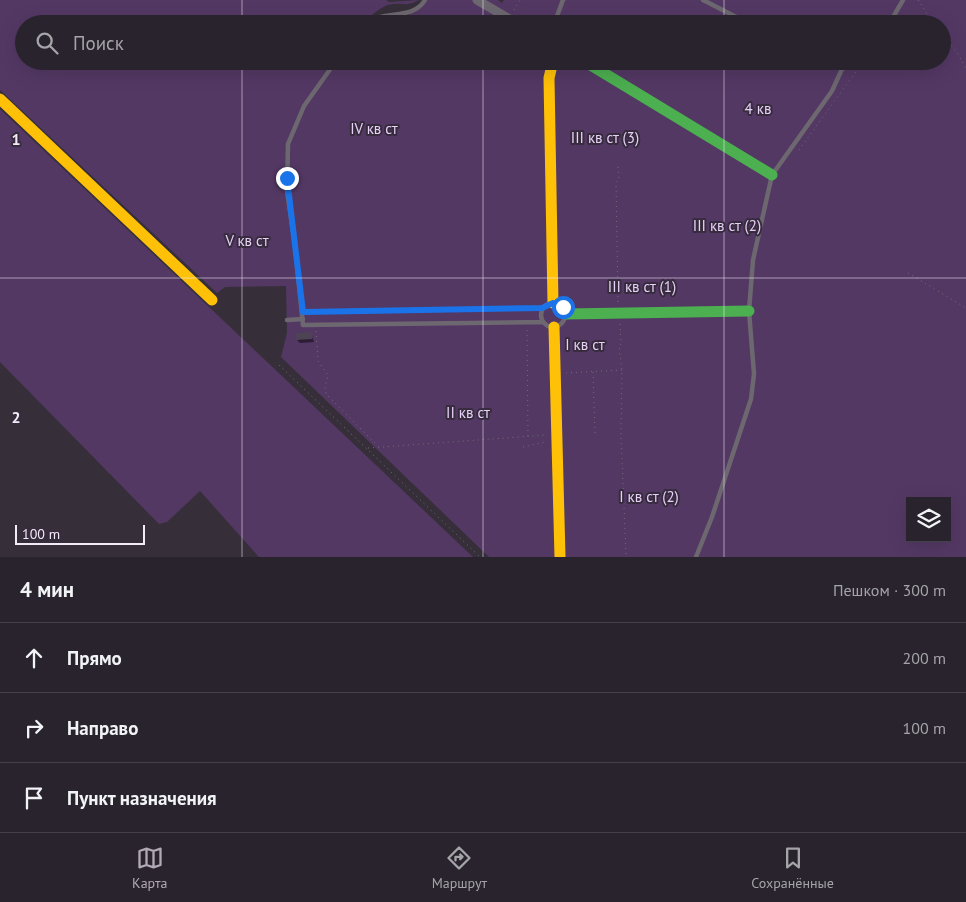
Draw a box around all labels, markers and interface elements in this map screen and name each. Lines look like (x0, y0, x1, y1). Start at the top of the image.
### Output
search box (15, 15, 951, 70)
icon: search (33, 29, 61, 57)
text: Поиск (73, 31, 124, 55)
park label: 4 кв (745, 99, 771, 118)
park label: IV кв ст (350, 119, 398, 138)
park label: III кв ст (3) (571, 128, 639, 147)
text: 1 (11, 129, 21, 149)
route end (276, 167, 299, 190)
park label: III кв ст (2) (693, 216, 761, 235)
park label: V кв ст (224, 231, 269, 250)
park label: III кв ст (1) (608, 277, 676, 296)
route start (552, 296, 575, 319)
park label: I кв ст (565, 335, 605, 354)
park label: II кв ст (446, 403, 490, 422)
text: 2 (11, 407, 21, 427)
park label: I кв ст (2) (619, 487, 679, 506)
map controls (906, 497, 951, 542)
button: layers (906, 497, 951, 542)
scale bar (15, 522, 145, 545)
text: 100 m (22, 525, 60, 543)
text: 4 мин (20, 576, 74, 603)
text: Пешком · 300 m (833, 580, 946, 600)
icon: ahead (20, 644, 48, 672)
text: Прямо (67, 646, 122, 670)
text: 200 m (903, 648, 946, 668)
icon: right (20, 714, 48, 742)
text: Направо (67, 716, 138, 740)
text: 100 m (903, 718, 946, 738)
icon: arrive (20, 784, 48, 812)
text: Пункт назначения (67, 786, 217, 810)
tab: Карта (132, 844, 167, 892)
tab: Маршрут (432, 844, 487, 892)
tab: Сохранённые (751, 844, 834, 892)

